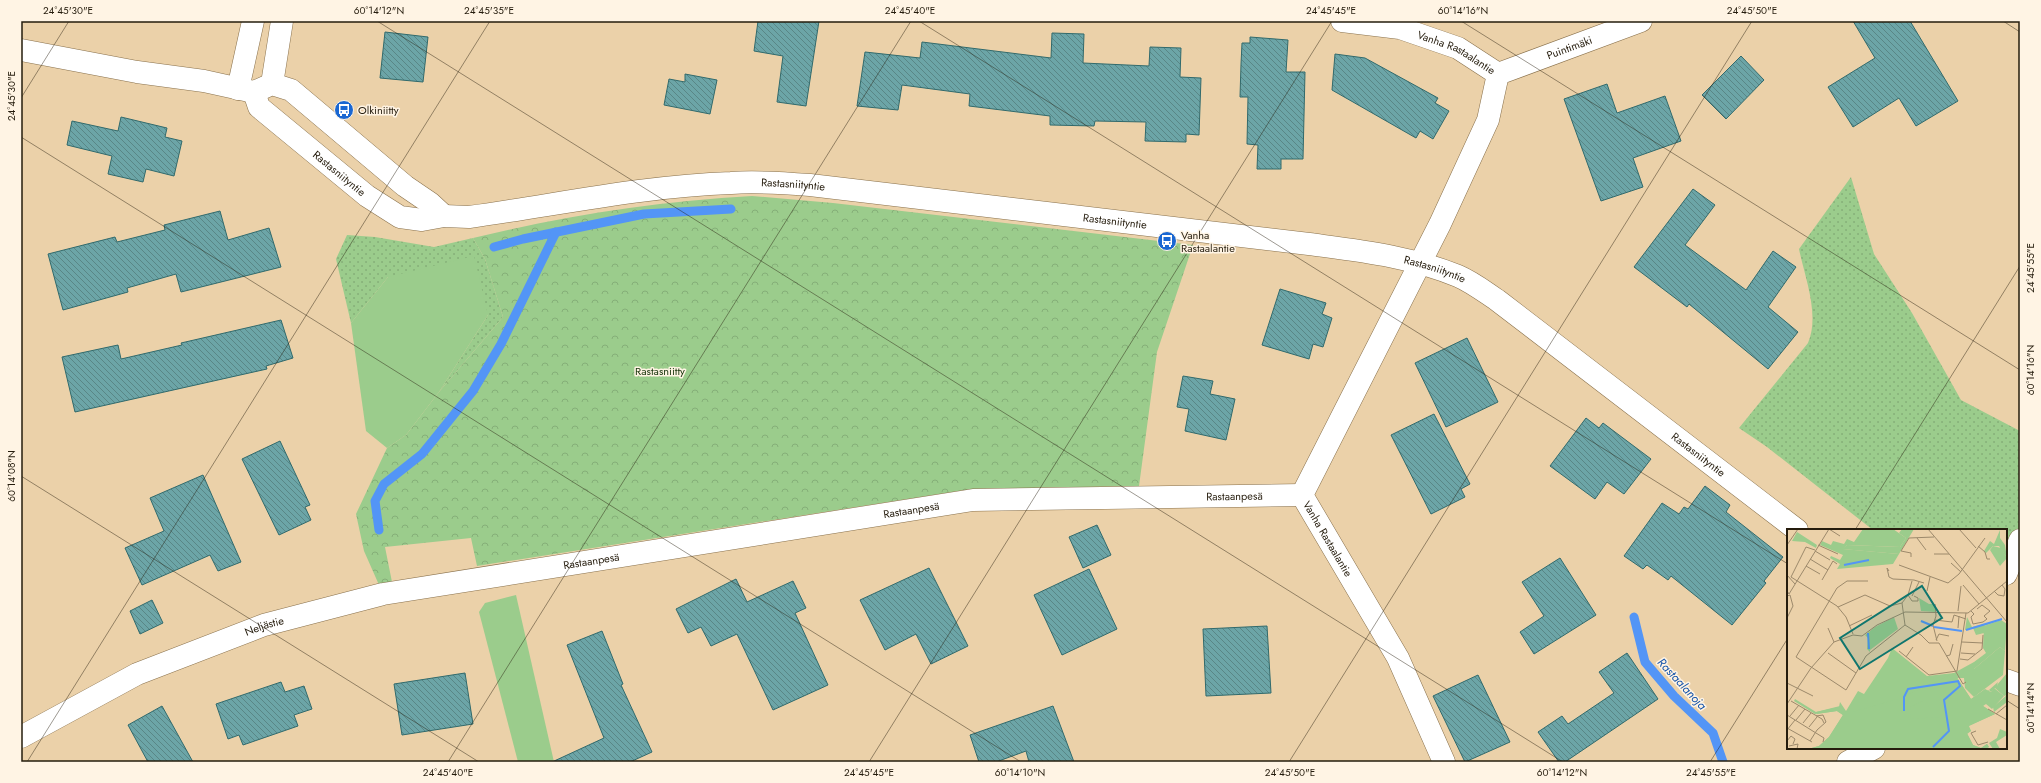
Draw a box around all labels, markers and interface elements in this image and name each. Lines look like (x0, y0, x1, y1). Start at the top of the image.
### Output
text: 24°45'30"E (43, 3, 93, 18)
text: 60°14'12"N (354, 3, 404, 18)
text: 24°45'35"E (464, 3, 514, 18)
text: 24°45'40"E (885, 3, 935, 18)
text: 24°45'45"E (1306, 3, 1356, 18)
text: 60°14'16"N (1438, 3, 1488, 18)
text: 24°45'50"E (1727, 3, 1777, 18)
street label: Vanha Rastaalantie (1415, 27, 1499, 78)
street label: Puintimäki (1544, 32, 1594, 63)
text: 24°45'30"E (4, 71, 19, 121)
bus stop icon: Olkiniitty (333, 99, 355, 121)
place label: Olkiniitty (358, 102, 399, 118)
street label: Rastasniityntie (310, 147, 370, 200)
street label: Rastasniityntie (761, 174, 826, 195)
street label: Rastasniityntie (1082, 209, 1148, 233)
place label: Vanha Rastaalantie (1181, 227, 1235, 256)
bus stop icon: Vanha Rastaalantie (1156, 230, 1178, 252)
text: 24°45'55"E (2023, 243, 2038, 293)
street label: Rastasniityntie (1402, 251, 1469, 287)
text: 60°14'16"N (2023, 345, 2038, 395)
park label: Rastasniitty (635, 363, 685, 379)
street label: Rastasniityntie (1668, 429, 1729, 481)
text: 60°14'08"N (4, 450, 19, 502)
street label: Rastaanpesä (1206, 488, 1263, 504)
street label: Rastaanpesä (882, 497, 940, 522)
street label: Vanha Rastaalantie (1299, 498, 1357, 580)
inset map (1787, 529, 2007, 749)
street label: Rastaanpesä (562, 548, 621, 573)
street label: Neljästie (242, 612, 286, 640)
water label: Rastaalanoja (1653, 654, 1711, 714)
text: 60°14'14"N (2023, 683, 2038, 733)
text: 24°45'40"E (423, 765, 473, 780)
text: 24°45'45"E (844, 765, 894, 780)
text: 60°14'10"N (995, 765, 1045, 780)
text: 24°45'50"E (1265, 765, 1315, 780)
text: 60°14'12"N (1537, 765, 1587, 780)
text: 24°45'55"E (1686, 765, 1736, 780)

